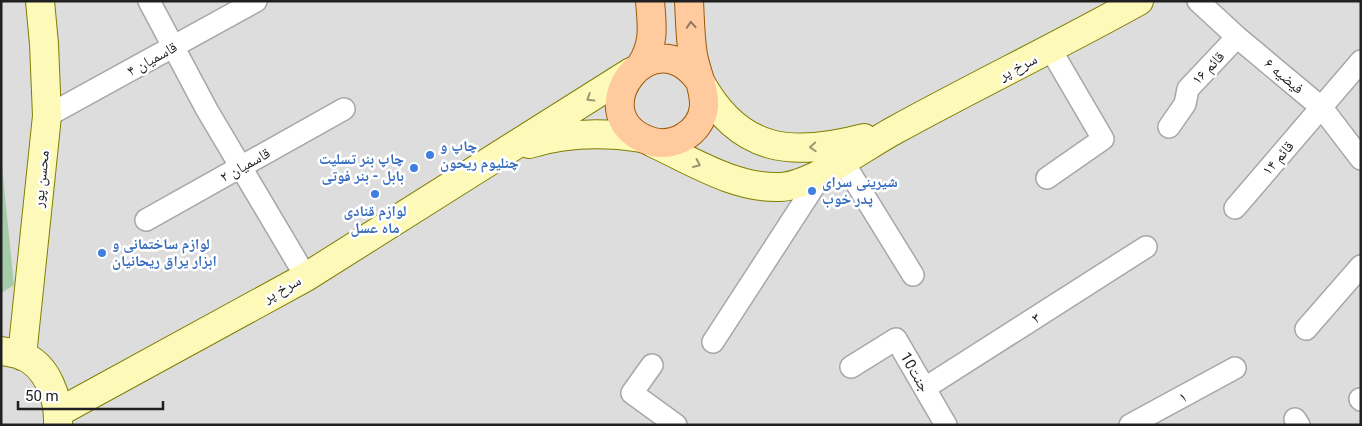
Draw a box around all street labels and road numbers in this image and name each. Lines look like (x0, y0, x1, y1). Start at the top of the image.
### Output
street label: قاسمیان ۴ (124, 38, 181, 81)
street label: قائم ۱۶ (1188, 48, 1229, 89)
street label: سرخ پر (995, 50, 1041, 86)
street label: فیضیه ۶ (1261, 54, 1307, 98)
street label: قائم ۱۴ (1258, 137, 1298, 179)
street label: قاسمیان ۲ (217, 144, 274, 187)
street label: محسن پور (29, 149, 54, 210)
street label: سرخ پر (259, 271, 305, 308)
street label: ۳ (1028, 308, 1044, 327)
street label: جنت10 (896, 349, 934, 396)
street label: ۱ (1176, 387, 1190, 407)

